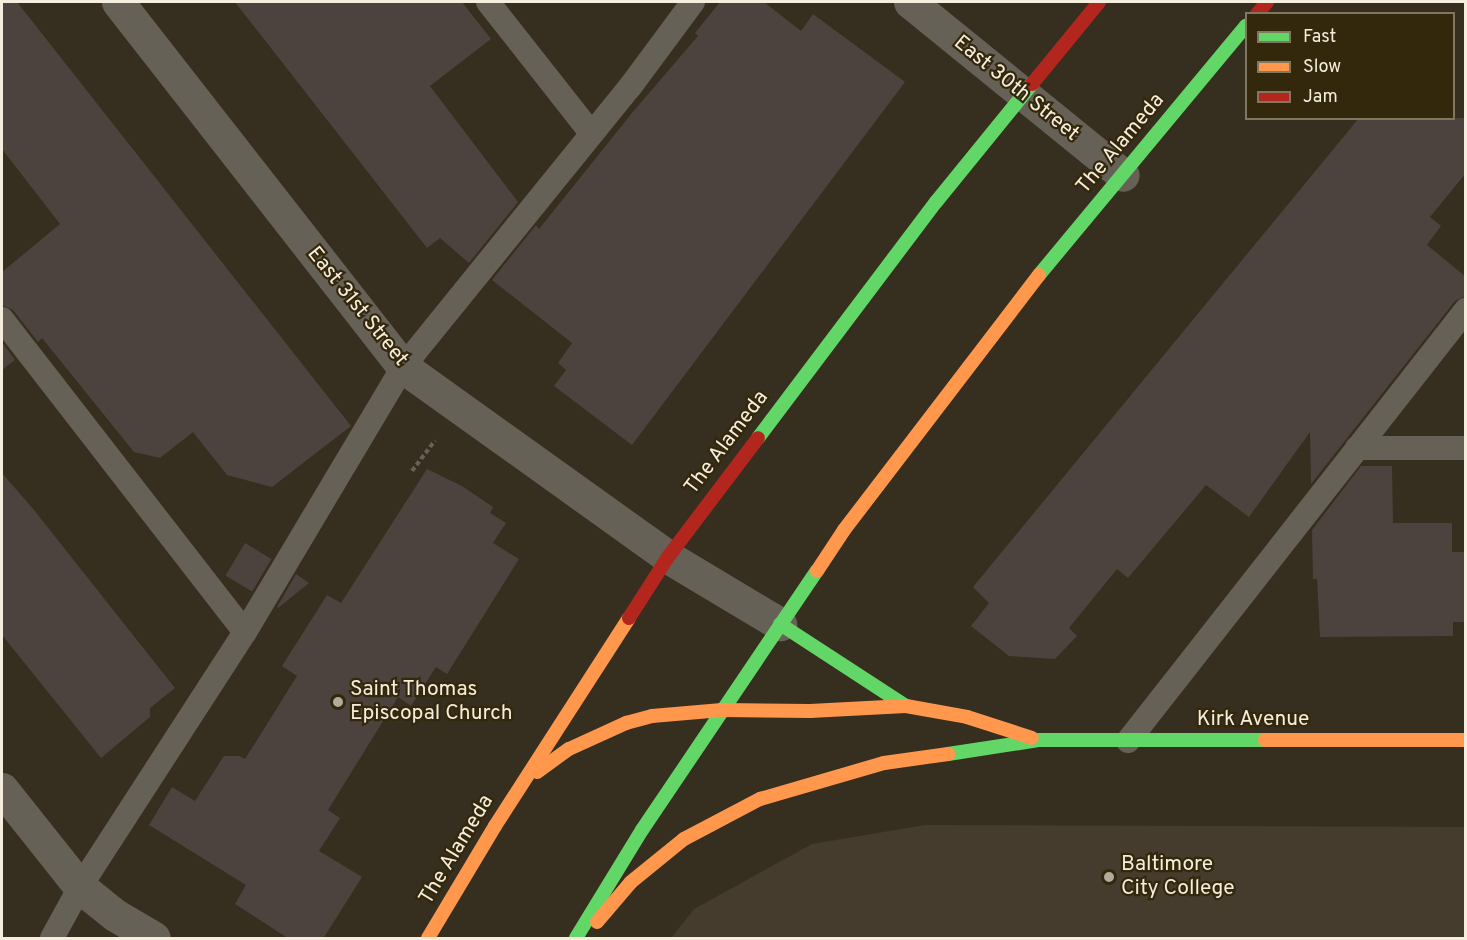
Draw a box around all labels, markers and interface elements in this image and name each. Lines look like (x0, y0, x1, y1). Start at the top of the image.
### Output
legend (1245, 12, 1455, 120)
text: Fast (1303, 26, 1336, 49)
street label: East 30th Street (948, 31, 1084, 147)
text: Slow (1303, 56, 1341, 79)
text: Jam (1303, 86, 1338, 109)
street label: The Alameda (1071, 88, 1171, 200)
street label: East 31st Street (301, 242, 413, 372)
street label: The Alameda (680, 386, 774, 500)
place label: Saint Thomas Episcopal Church (350, 677, 513, 727)
marker: Saint Thomas Episcopal Church (331, 695, 345, 709)
street label: Kirk Avenue (1196, 707, 1310, 733)
street label: The Alameda (414, 790, 500, 910)
place label: Baltimore City College (1121, 852, 1235, 902)
marker: Baltimore City College (1102, 870, 1116, 884)

